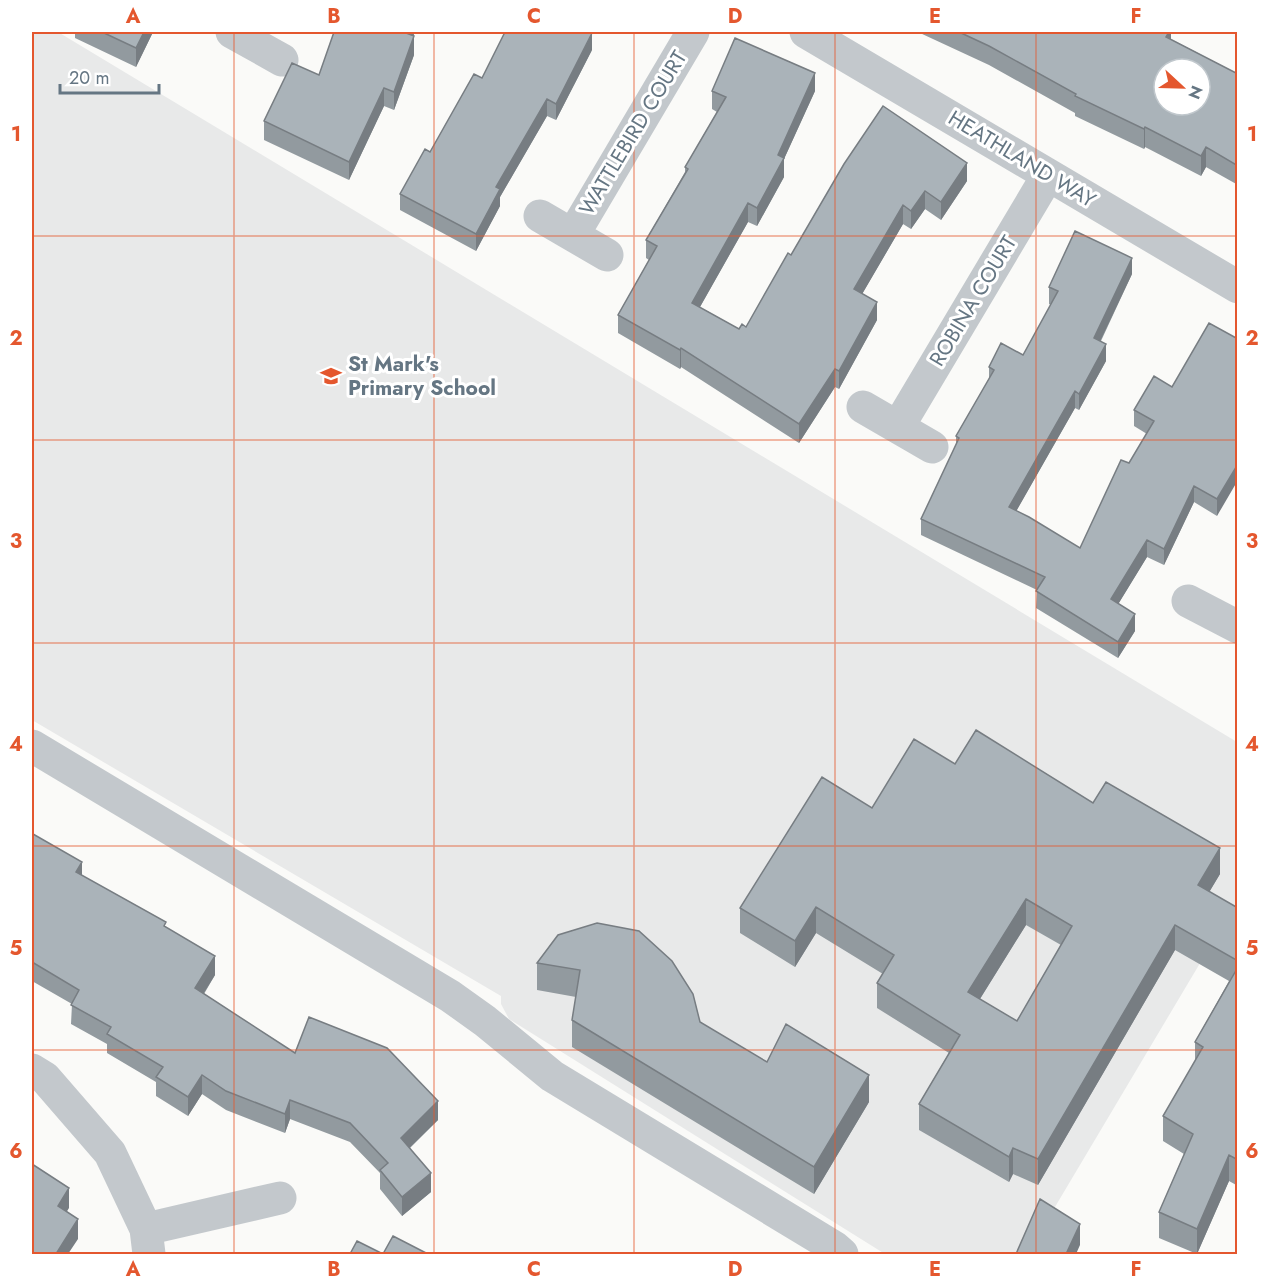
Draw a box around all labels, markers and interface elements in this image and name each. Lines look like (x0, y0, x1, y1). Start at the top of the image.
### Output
text: A (125, 2, 141, 31)
text: B (327, 2, 341, 31)
text: C (527, 2, 541, 31)
text: D (728, 2, 742, 31)
text: E (929, 2, 941, 31)
text: F (1130, 2, 1142, 31)
street label: WATTLEBIRD COURT (572, 45, 694, 221)
scale bar (60, 57, 159, 95)
north arrow (1152, 57, 1212, 117)
text: 20 m (69, 65, 109, 91)
text: N (1182, 82, 1208, 103)
street label: HEATHLAND WAY (943, 103, 1102, 215)
text: 1 (11, 120, 21, 149)
text: 1 (1247, 120, 1257, 149)
street label: ROBINA COURT (922, 230, 1024, 372)
text: 2 (9, 324, 23, 353)
text: 2 (1245, 324, 1259, 353)
place label: St Mark's Primary School (348, 349, 496, 403)
school or university icon: St Mark's Primary School (319, 364, 343, 388)
text: 3 (10, 527, 22, 556)
text: 3 (1246, 527, 1258, 556)
text: 4 (9, 730, 23, 759)
text: 4 (1245, 730, 1259, 759)
text: 5 (10, 934, 23, 963)
text: 5 (1246, 934, 1259, 963)
text: 6 (9, 1137, 23, 1166)
text: 6 (1245, 1137, 1259, 1166)
text: A (125, 1255, 141, 1284)
text: B (327, 1255, 341, 1284)
text: C (527, 1255, 541, 1284)
text: D (728, 1255, 742, 1284)
text: E (929, 1255, 941, 1284)
text: F (1130, 1255, 1142, 1284)

